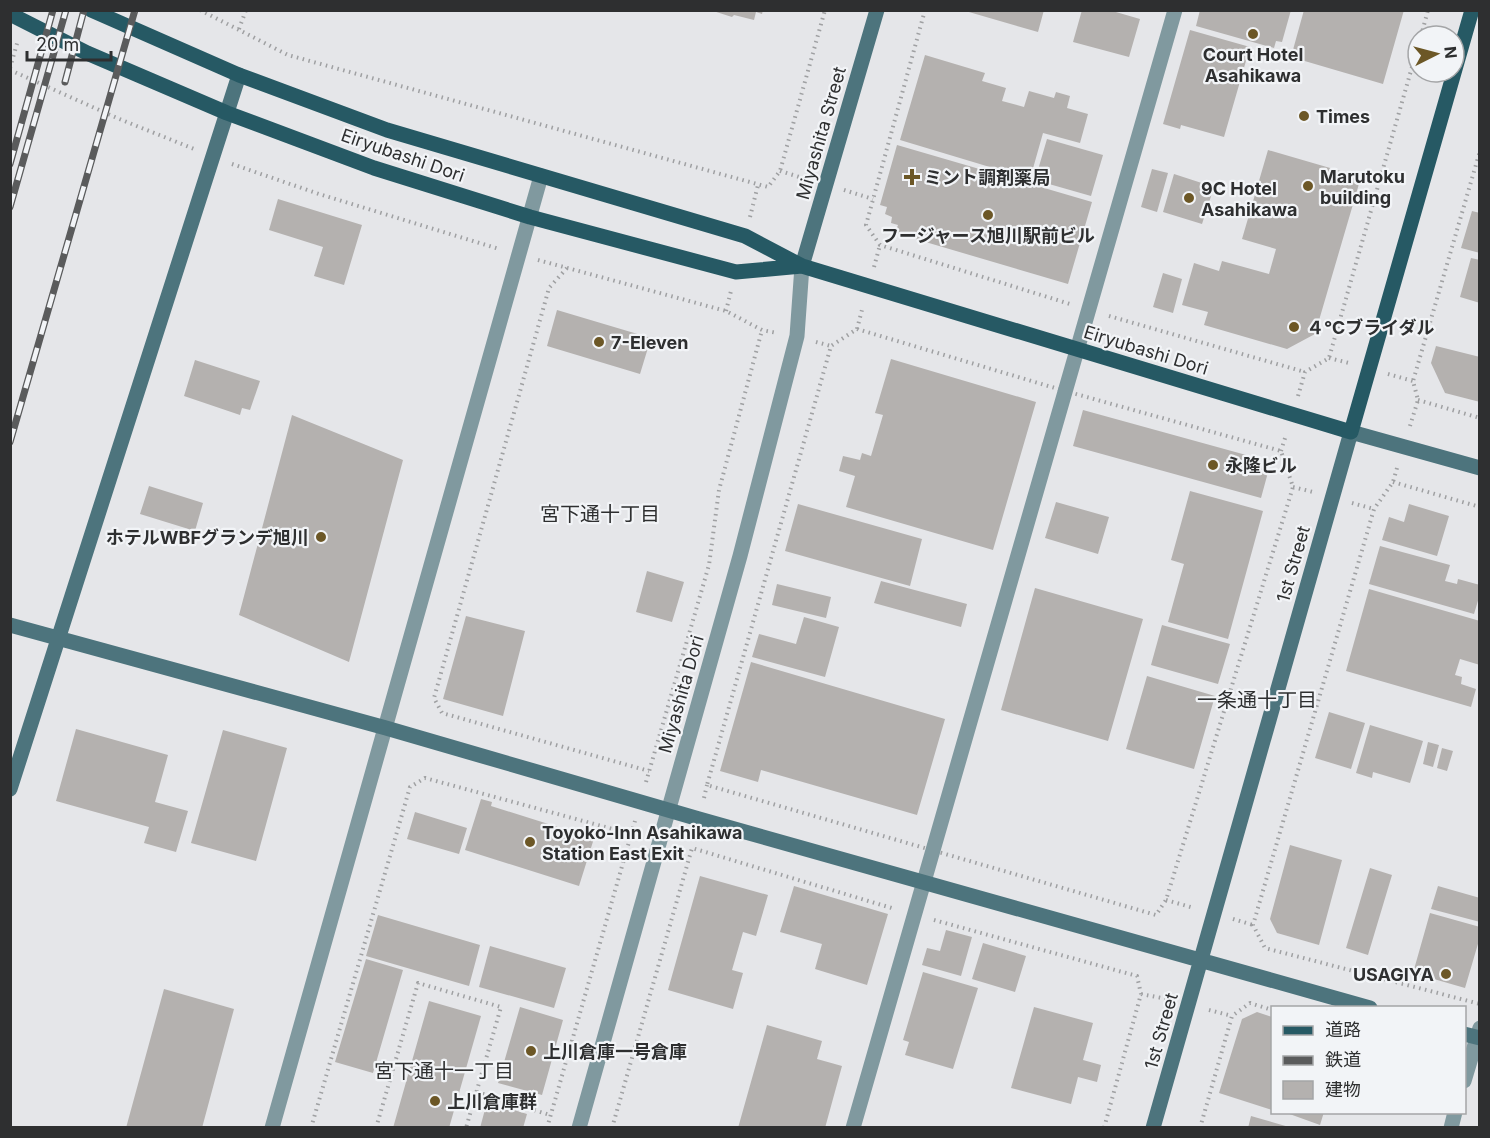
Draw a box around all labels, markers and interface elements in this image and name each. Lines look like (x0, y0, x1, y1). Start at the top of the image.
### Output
scale bar (27, 24, 111, 62)
north arrow (1406, 24, 1466, 84)
marker: Court Hotel Asahikawa (1246, 27, 1260, 41)
text: 20 m (36, 34, 79, 55)
place label: Court Hotel Asahikawa (1203, 44, 1303, 86)
text: N (1440, 45, 1462, 60)
street label: Miyashita Street (792, 64, 850, 202)
place label: Times (1316, 106, 1370, 127)
marker: Times (1297, 109, 1311, 123)
street label: Eiryubashi Dori (339, 124, 467, 186)
place label: Marutoku building (1320, 166, 1405, 208)
place label: ミント調剤薬局 (924, 167, 1050, 188)
marker: ミント調剤薬局 (905, 170, 919, 184)
place label: 9C Hotel Asahikawa (1201, 178, 1297, 220)
marker: Marutoku building (1301, 179, 1315, 193)
marker: 9C Hotel Asahikawa (1182, 191, 1196, 205)
marker: フージャース旭川駅前ビル (981, 208, 995, 222)
place label: フージャース旭川駅前ビル (881, 225, 1095, 246)
place label: ４℃ブライダル (1306, 317, 1435, 338)
marker: ４℃ブライダル (1287, 320, 1301, 334)
street label: Eiryubashi Dori (1081, 321, 1211, 379)
place label: 7-Eleven (611, 332, 689, 353)
marker: 7-Eleven (592, 335, 606, 349)
place label: 永隆ビル (1225, 455, 1297, 476)
marker: 永隆ビル (1206, 458, 1220, 472)
district label: 宮下通十丁目 (540, 502, 660, 526)
street label: 1st Street (1272, 523, 1314, 605)
place label: ホテルWBFグランデ旭川 (106, 527, 309, 548)
marker: ホテルWBFグランデ旭川 (314, 530, 328, 544)
street label: Miyashita Dori (654, 633, 708, 755)
district label: 一条通十丁目 (1197, 688, 1317, 712)
place label: Toyoko-Inn Asahikawa Station East Exit (542, 822, 743, 864)
marker: Toyoko-Inn Asahikawa Station East Exit (523, 835, 537, 849)
place label: USAGIYA (1353, 964, 1434, 985)
marker: USAGIYA (1439, 967, 1453, 981)
street label: 1st Street (1140, 990, 1182, 1072)
legend (1271, 1006, 1466, 1114)
text: 道路 (1325, 1019, 1361, 1040)
place label: 上川倉庫一号倉庫 (543, 1041, 687, 1062)
marker: 上川倉庫一号倉庫 (524, 1044, 538, 1058)
text: 鉄道 (1325, 1049, 1361, 1070)
district label: 宮下通十一丁目 (374, 1059, 514, 1083)
text: 建物 (1325, 1079, 1361, 1100)
place label: 上川倉庫群 (447, 1091, 537, 1112)
marker: 上川倉庫群 (428, 1094, 442, 1108)

